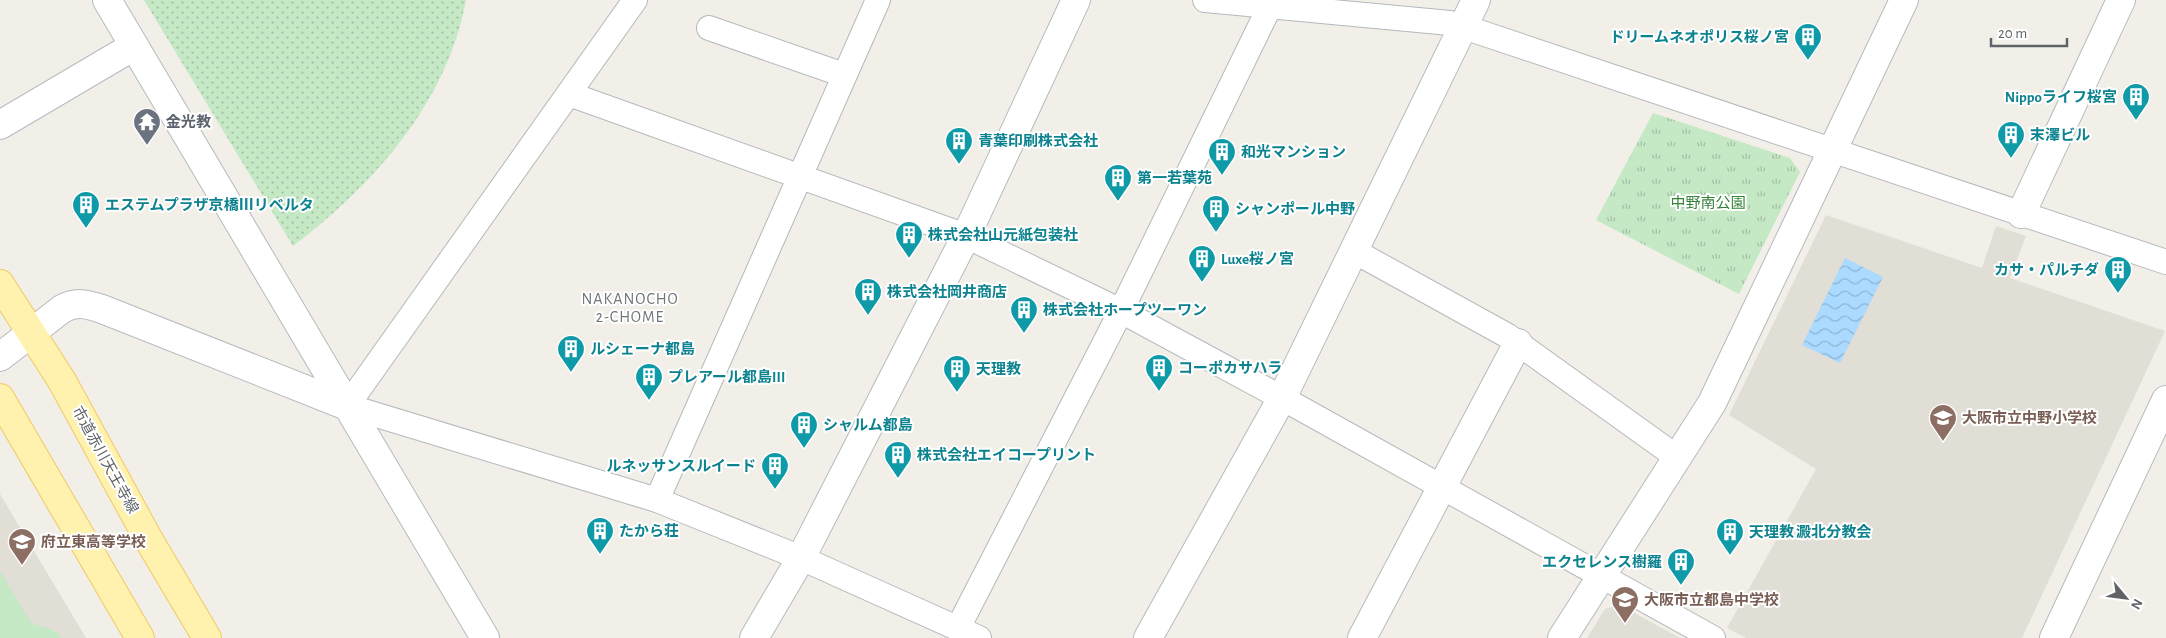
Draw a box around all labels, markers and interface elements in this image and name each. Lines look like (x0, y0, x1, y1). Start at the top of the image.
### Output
scale bar (1991, 15, 2067, 47)
building icon: ドリームネオポリス桜ノ宮 (1793, 22, 1823, 61)
text: 20 m (1998, 26, 2027, 41)
place label: ドリームネオポリス桜ノ宮 (1609, 29, 1789, 45)
building icon: Nippoライフ桜宮 (2121, 82, 2151, 121)
place label: Nippoライフ桜宮 (2005, 89, 2117, 105)
temple icon: 金光教 (132, 107, 162, 146)
place label: 金光教 (166, 114, 211, 130)
building icon: 末澤ビル (1996, 120, 2026, 159)
building icon: 青葉印刷株式会社 (944, 126, 974, 165)
place label: 末澤ビル (2030, 127, 2090, 143)
place label: 青葉印刷株式会社 (978, 132, 1098, 149)
building icon: 和光マンション (1207, 137, 1237, 176)
place label: 和光マンション (1241, 144, 1346, 160)
building icon: 第一若葉苑 (1103, 163, 1133, 202)
place label: 第一若葉苑 (1137, 170, 1212, 186)
building icon: エステムプラザ京橋Ⅲリベルタ (71, 190, 101, 229)
building icon: シャンポール中野 (1201, 194, 1231, 233)
park label: 中野南公園 (1670, 195, 1746, 211)
place label: エステムプラザ京橋Ⅲリベルタ (105, 197, 314, 213)
place label: シャンポール中野 (1235, 201, 1355, 217)
building icon: 株式会社山元紙包装社 (894, 220, 924, 259)
place label: 株式会社山元紙包装社 (928, 226, 1078, 243)
building icon: Luxe桜ノ宮 (1187, 244, 1217, 283)
place label: Luxe桜ノ宮 (1221, 251, 1294, 267)
building icon: カサ・パルチダ (2103, 255, 2133, 294)
place label: カサ・パルチダ (1994, 262, 2099, 278)
building icon: 株式会社岡井商店 (853, 277, 883, 316)
place label: 株式会社岡井商店 (887, 283, 1007, 300)
district label: NAKANOCHO 2-CHOME (581, 291, 679, 325)
building icon: 株式会社ホープツーワン (1009, 295, 1039, 334)
place label: 株式会社ホープツーワン (1043, 301, 1207, 318)
building icon: ルシェーナ都島 (556, 334, 586, 373)
place label: ルシェーナ都島 (590, 340, 695, 357)
building icon: コーポカサハラ (1144, 353, 1174, 392)
building icon: 天理教 (942, 354, 972, 393)
place label: コーポカサハラ (1178, 360, 1282, 376)
place label: 天理教 (976, 361, 1021, 377)
building icon: プレアール都島III (634, 362, 664, 401)
place label: プレアール都島III (668, 368, 785, 385)
street label: 市道赤川天王寺線 (69, 403, 142, 516)
school or university icon: 大阪市立中野小学校 (1928, 403, 1958, 442)
building icon: シャルム都島 (789, 410, 819, 449)
place label: 大阪市立中野小学校 (1962, 410, 2097, 426)
place label: シャルム都島 (823, 416, 913, 433)
building icon: 株式会社エイコープリント (883, 440, 913, 479)
place label: 株式会社エイコープリント (917, 446, 1096, 463)
building icon: ルネッサンスルイード (760, 451, 790, 490)
place label: ルネッサンスルイード (606, 458, 756, 474)
building icon: たから荘 (585, 516, 615, 555)
building icon: 天理教 澱北分教会 (1715, 517, 1745, 556)
place label: たから荘 (619, 523, 679, 539)
place label: 天理教 澱北分教会 (1749, 524, 1871, 540)
school or university icon: 府立東高等学校 (7, 527, 37, 566)
place label: 府立東高等学校 (41, 534, 146, 550)
building icon: エクセレンス樹羅 (1666, 547, 1696, 586)
place label: エクセレンス樹羅 (1542, 553, 1662, 570)
north arrow (2101, 573, 2151, 623)
school or university icon: 大阪市立都島中学校 (1610, 585, 1640, 624)
place label: 大阪市立都島中学校 (1644, 591, 1779, 608)
text: N (2128, 596, 2145, 611)

